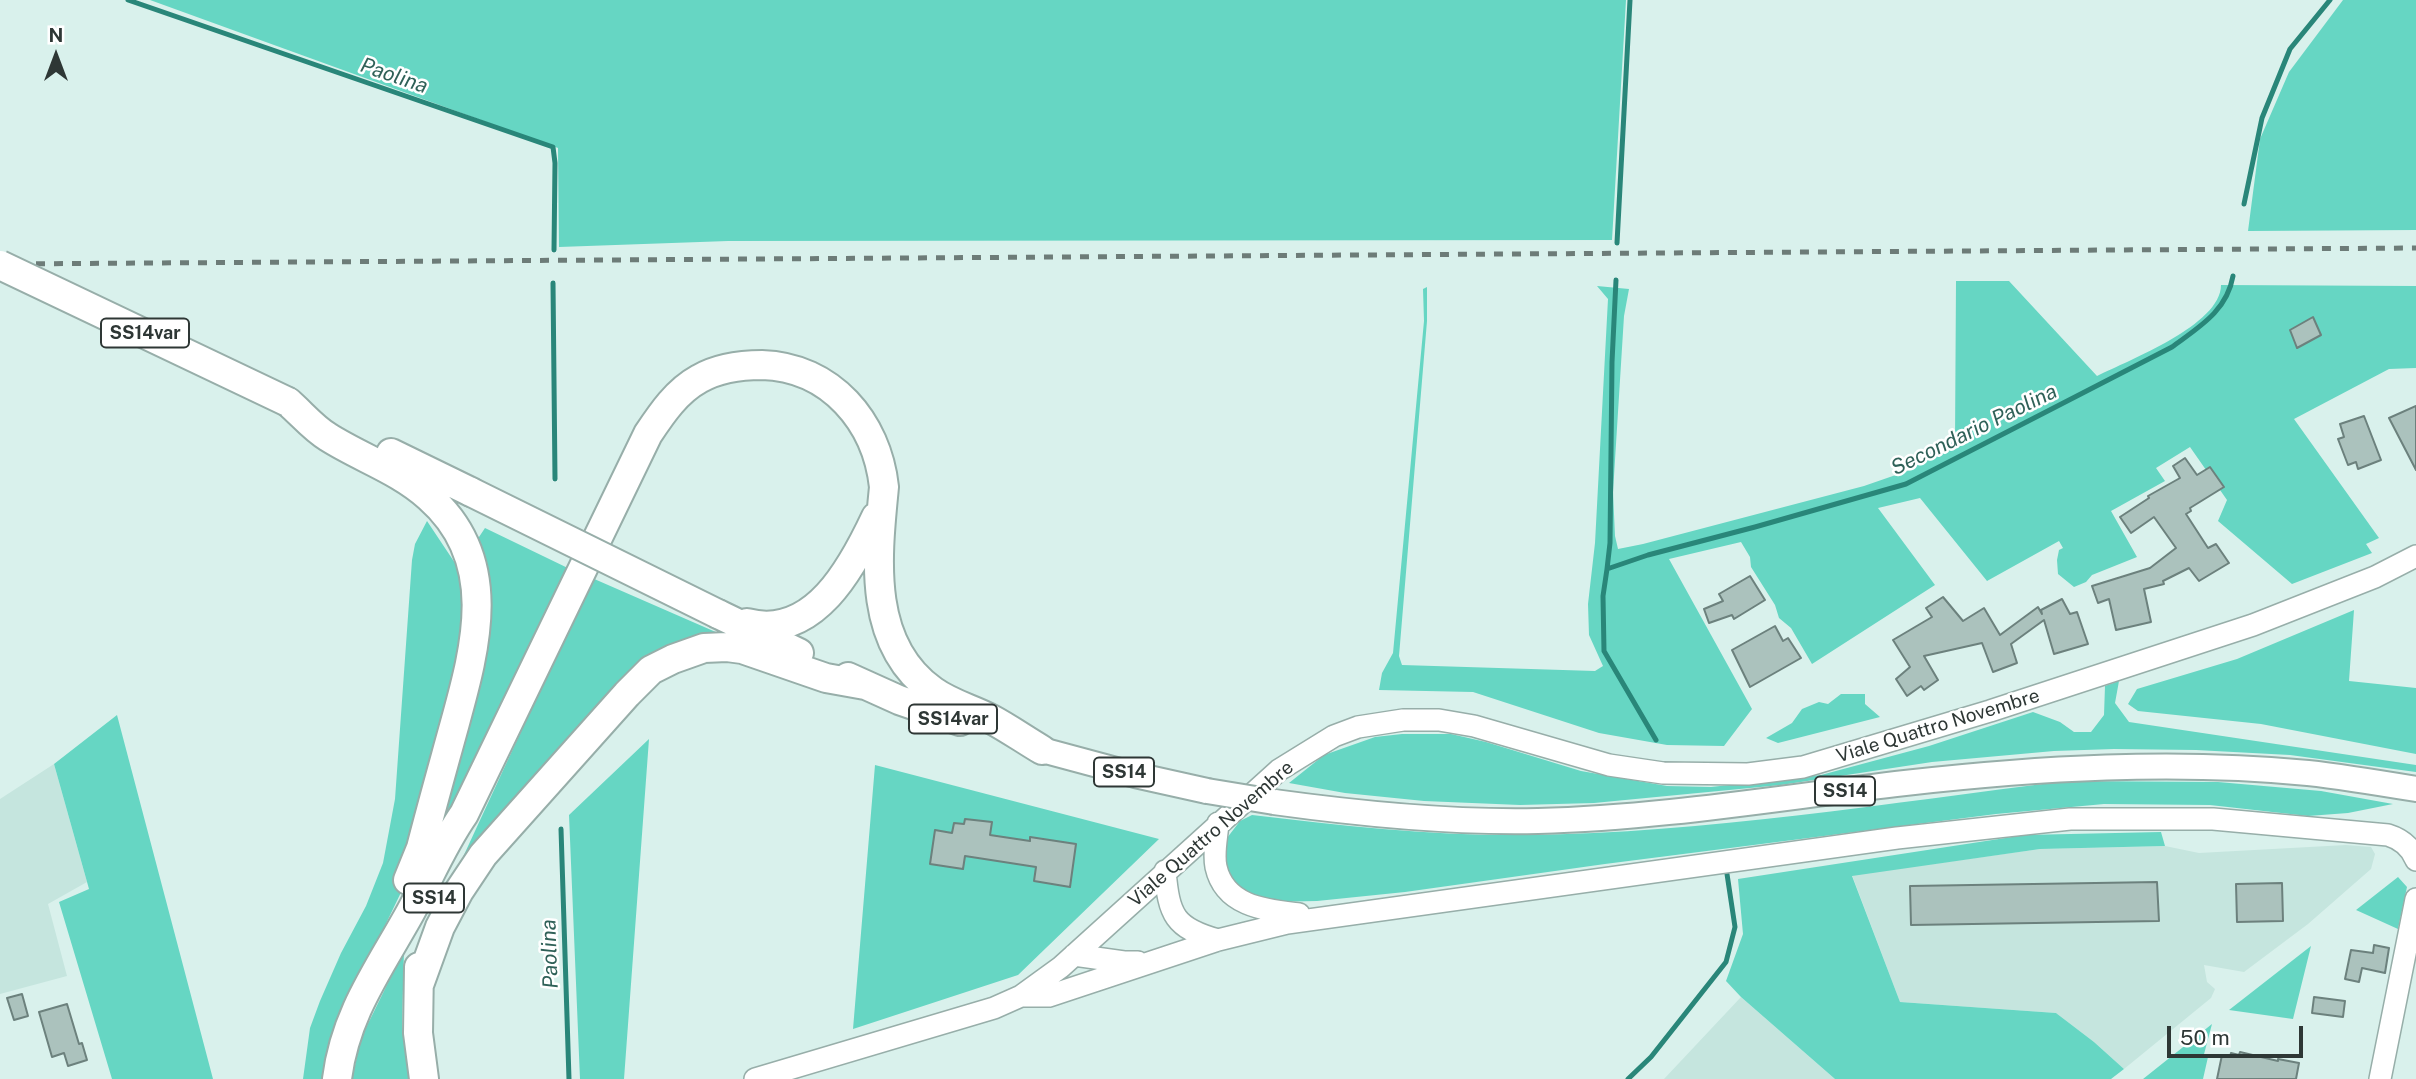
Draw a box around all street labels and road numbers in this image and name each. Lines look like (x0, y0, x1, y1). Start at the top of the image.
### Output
road number: SS14var (101, 318, 189, 348)
street label: Viale Quattro Novembre (1834, 684, 2042, 768)
road number: SS14var (909, 704, 997, 734)
street label: Viale Quattro Novembre (1124, 756, 1298, 912)
road number: SS14 (1094, 758, 1154, 786)
road number: SS14 (1815, 776, 1875, 806)
road number: SS14 (404, 884, 464, 912)

